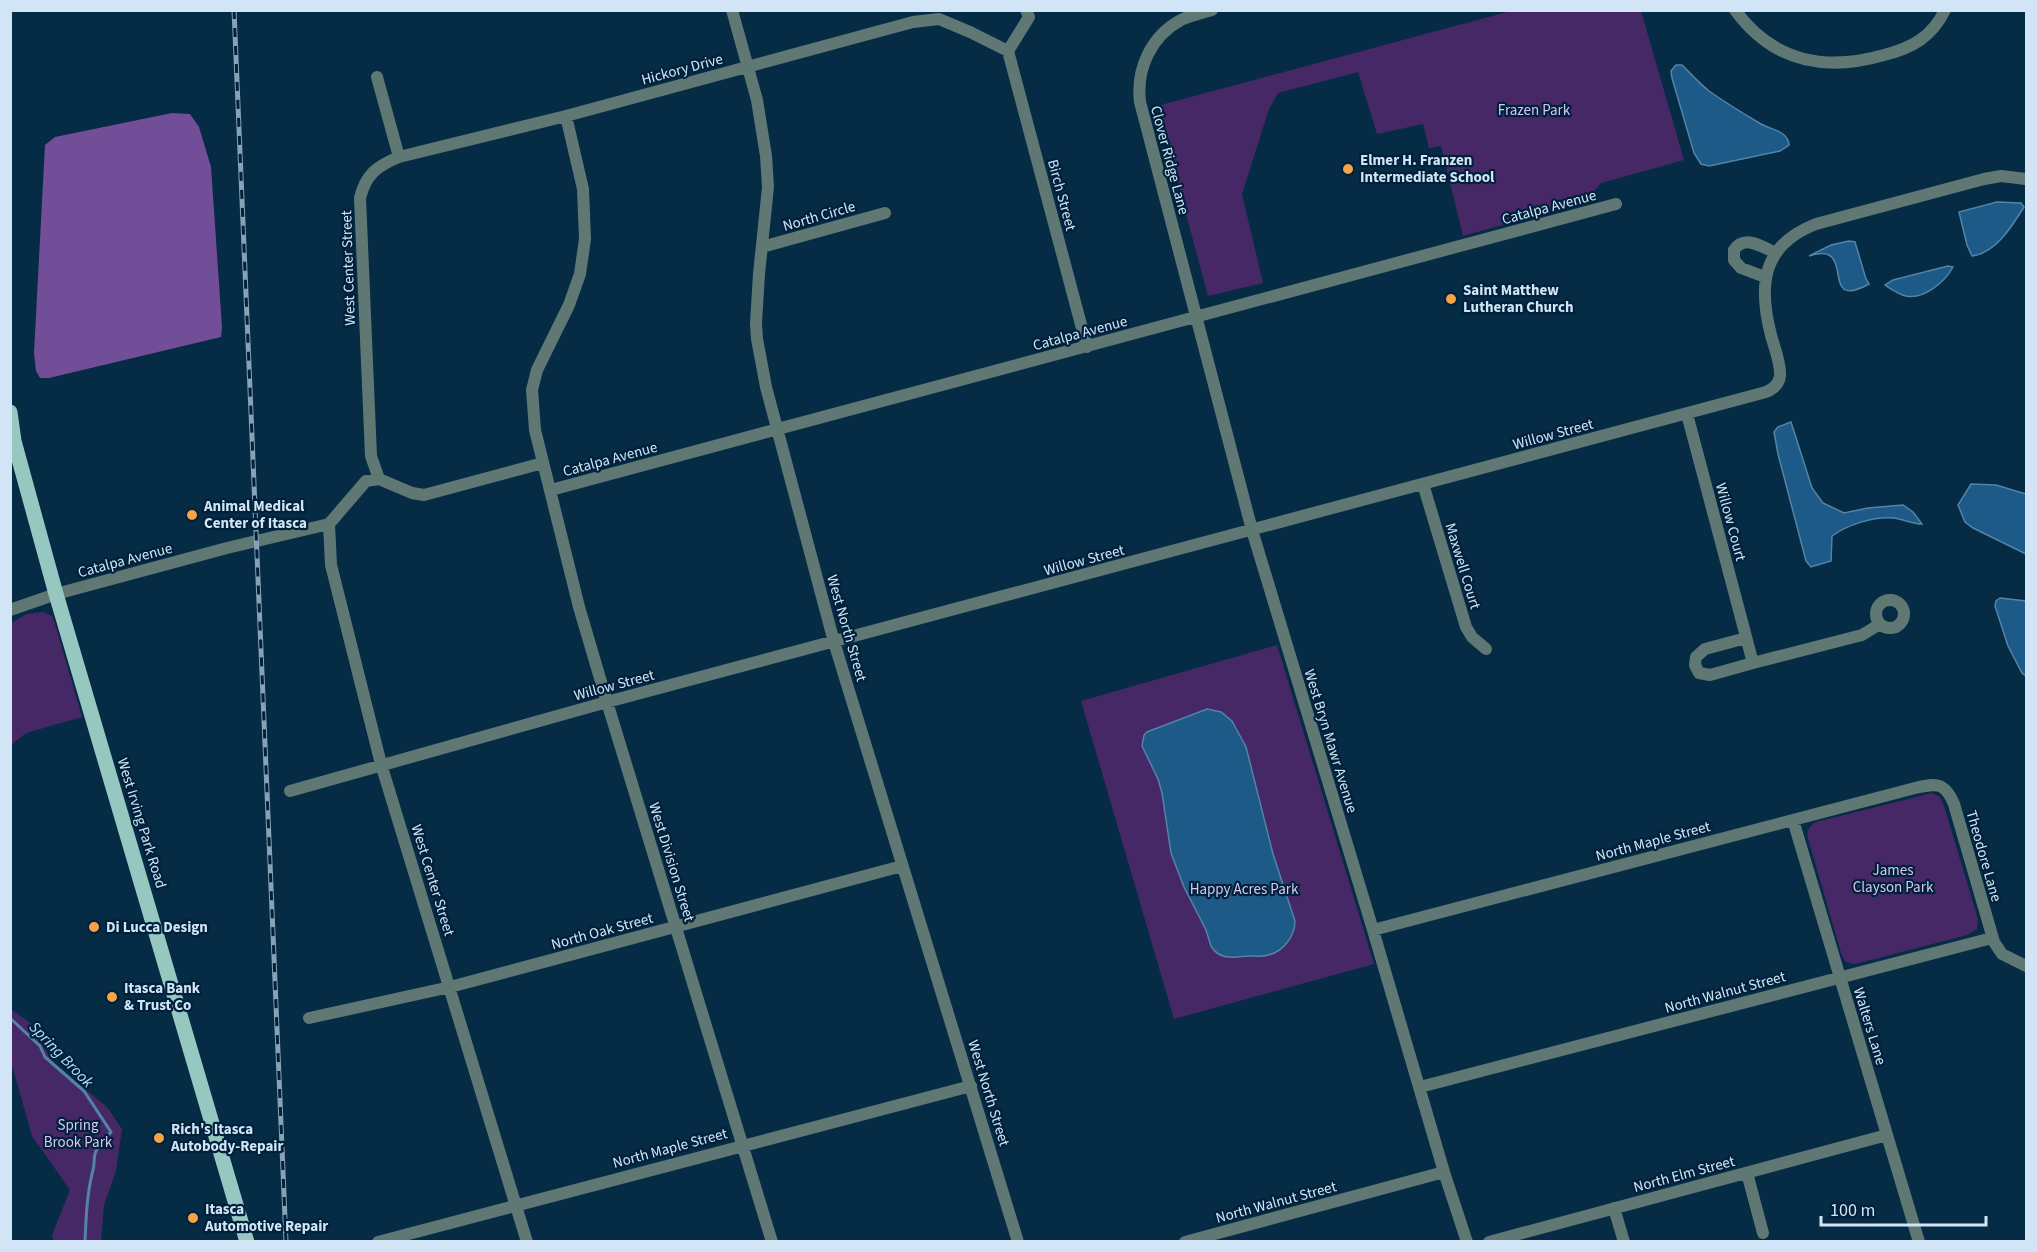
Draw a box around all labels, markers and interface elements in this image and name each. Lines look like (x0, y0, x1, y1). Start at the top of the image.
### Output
street label: Hickory Drive (639, 49, 725, 90)
park label: Frazen Park (1498, 100, 1571, 121)
street label: Clover Ridge Lane (1145, 103, 1194, 217)
place label: Elmer H. Franzen Intermediate School (1360, 150, 1495, 188)
street label: Birch Street (1042, 157, 1081, 233)
marker: Elmer H. Franzen Intermediate School (1341, 162, 1355, 176)
street label: Catalpa Avenue (1500, 185, 1599, 230)
street label: North Circle (780, 196, 858, 237)
street label: West Center Street (336, 210, 361, 326)
place label: Saint Matthew Lutheran Church (1463, 280, 1573, 318)
marker: Saint Matthew Lutheran Church (1444, 292, 1458, 306)
street label: Catalpa Avenue (1031, 311, 1130, 356)
street label: Willow Street (1511, 414, 1596, 455)
street label: Catalpa Avenue (561, 437, 660, 482)
street label: Willow Court (1710, 481, 1751, 564)
place label: Animal Medical Center of Itasca (203, 496, 307, 534)
marker: Animal Medical Center of Itasca (185, 508, 199, 522)
street label: Maxwell Court (1439, 520, 1486, 612)
street label: Catalpa Avenue (76, 538, 175, 583)
street label: Willow Street (1042, 540, 1127, 581)
street label: West North Street (821, 572, 872, 684)
street label: Willow Street (572, 665, 657, 706)
street label: West Bryn Mawr Avenue (1299, 667, 1362, 816)
street label: West Irving Park Road (112, 755, 171, 891)
street label: West Division Street (643, 800, 700, 924)
street label: Theodore Lane (1960, 808, 2007, 904)
street label: North Maple Street (1593, 816, 1713, 867)
street label: West Center Street (406, 822, 459, 938)
park label: James Clayson Park (1853, 860, 1934, 898)
park label: Happy Acres Park (1190, 879, 1299, 900)
street label: North Oak Street (549, 908, 655, 955)
place label: Di Lucca Design (106, 917, 208, 938)
marker: Di Lucca Design (87, 920, 101, 934)
street label: North Walnut Street (1662, 966, 1788, 1019)
place label: Itasca Bank & Trust Co (124, 978, 201, 1016)
street label: Walters Lane (1848, 985, 1891, 1068)
marker: Itasca Bank & Trust Co (105, 990, 119, 1004)
water label: Spring Brook (24, 1017, 99, 1093)
street label: West North Street (962, 1037, 1015, 1149)
park label: Spring Brook Park (44, 1115, 113, 1153)
place label: Rich's Itasca Autobody-Repair (170, 1119, 283, 1157)
street label: North Maple Street (610, 1123, 730, 1174)
marker: Rich's Itasca Autobody-Repair (152, 1131, 166, 1145)
street label: North Elm Street (1631, 1151, 1737, 1198)
street label: North Walnut Street (1213, 1176, 1339, 1229)
scale bar (1821, 1189, 1986, 1227)
text: 100 m (1830, 1198, 1875, 1223)
place label: Itasca Automotive Repair (204, 1199, 328, 1237)
marker: Itasca Automotive Repair (186, 1211, 200, 1225)

